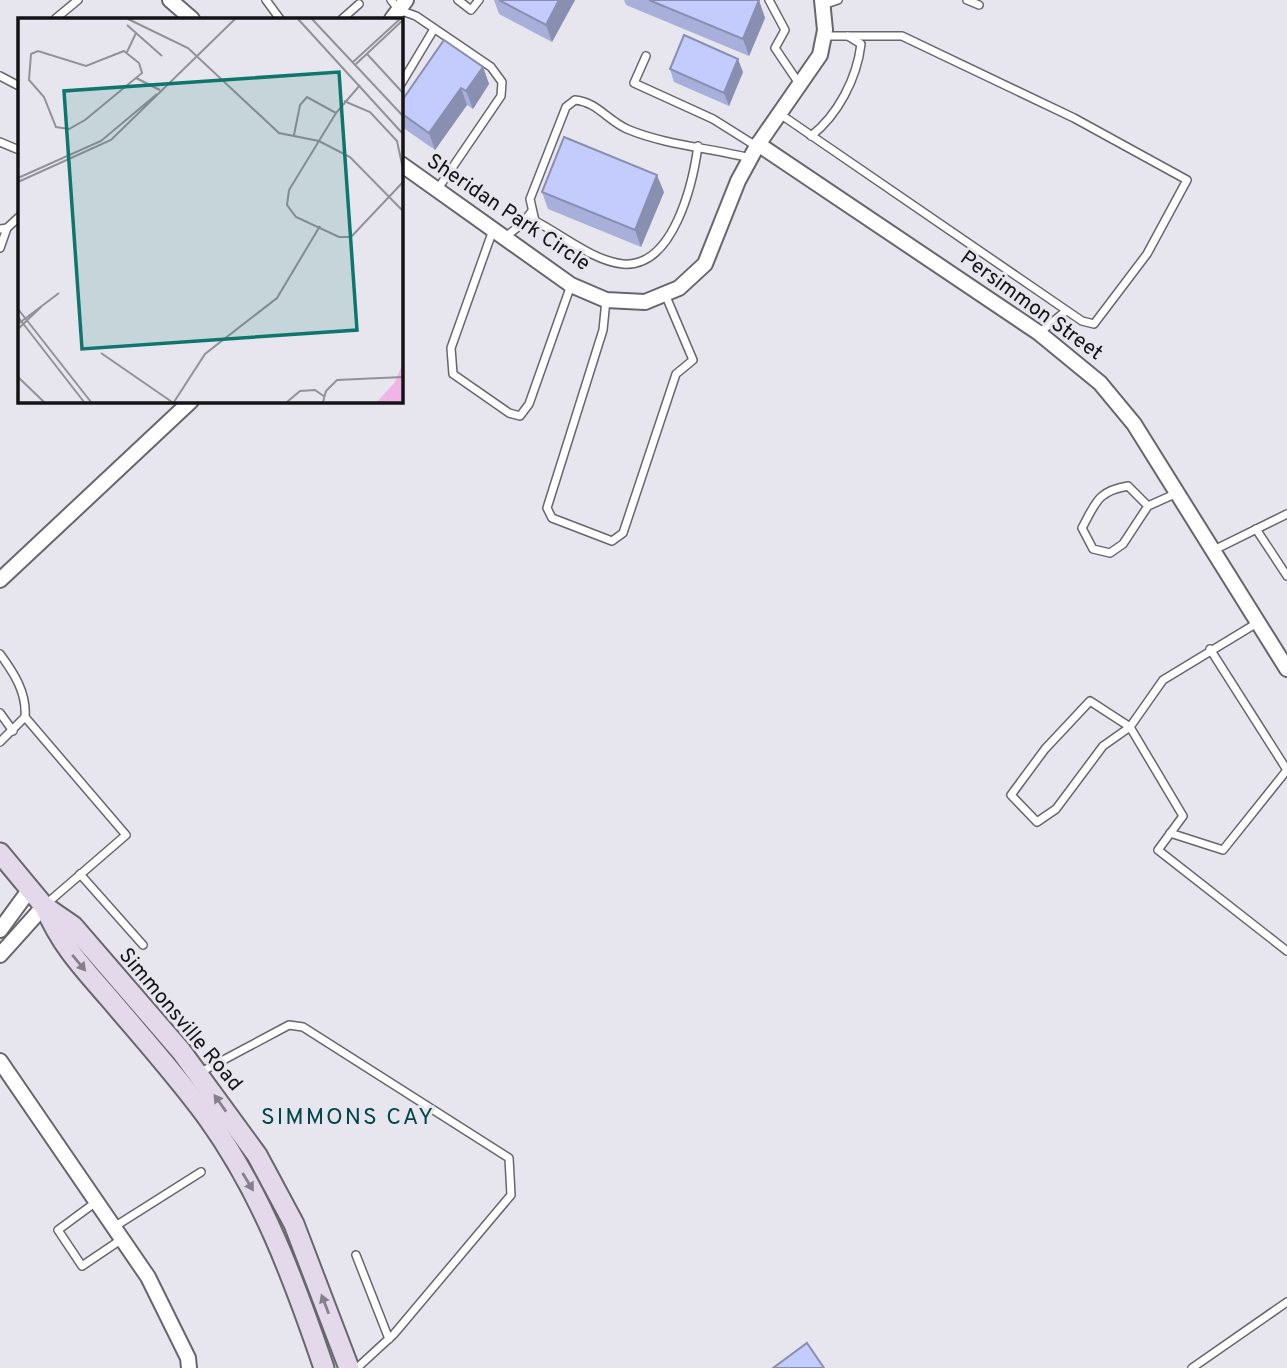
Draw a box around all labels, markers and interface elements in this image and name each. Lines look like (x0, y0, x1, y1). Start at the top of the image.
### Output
inset map (18, 18, 402, 402)
street label: Sheridan Park Circle (421, 148, 595, 278)
street label: Persimmon Street (954, 245, 1108, 367)
street label: Simmonsville Road (112, 943, 248, 1097)
one-way arrow (72, 954, 87, 972)
one-way arrow (214, 1094, 228, 1112)
district label: SIMMONS CAY (261, 1104, 435, 1133)
one-way arrow (241, 1173, 254, 1192)
one-way arrow (319, 1294, 330, 1315)

